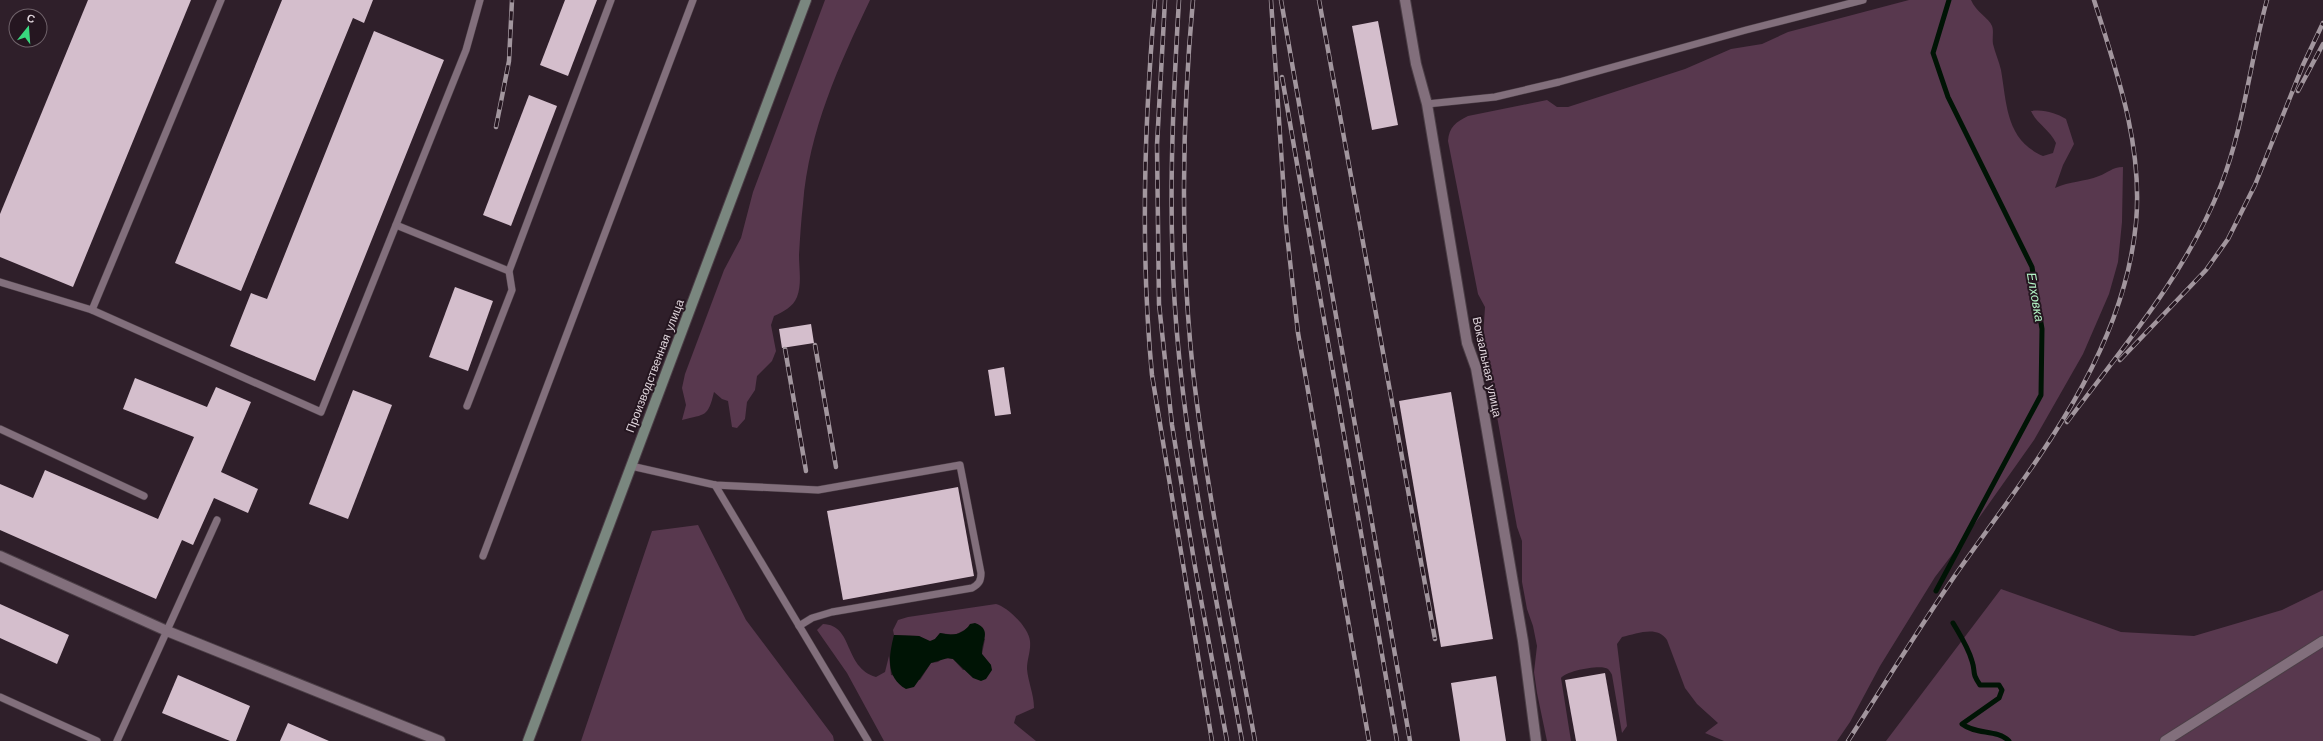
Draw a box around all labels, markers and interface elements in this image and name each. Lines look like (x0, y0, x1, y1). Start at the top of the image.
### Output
north arrow (8, 8, 48, 48)
text: С (25, 12, 37, 26)
water label: Елховка (2024, 271, 2047, 323)
street label: Производственная улица (623, 297, 687, 435)
street label: Вокзальная улица (1470, 315, 1505, 419)

